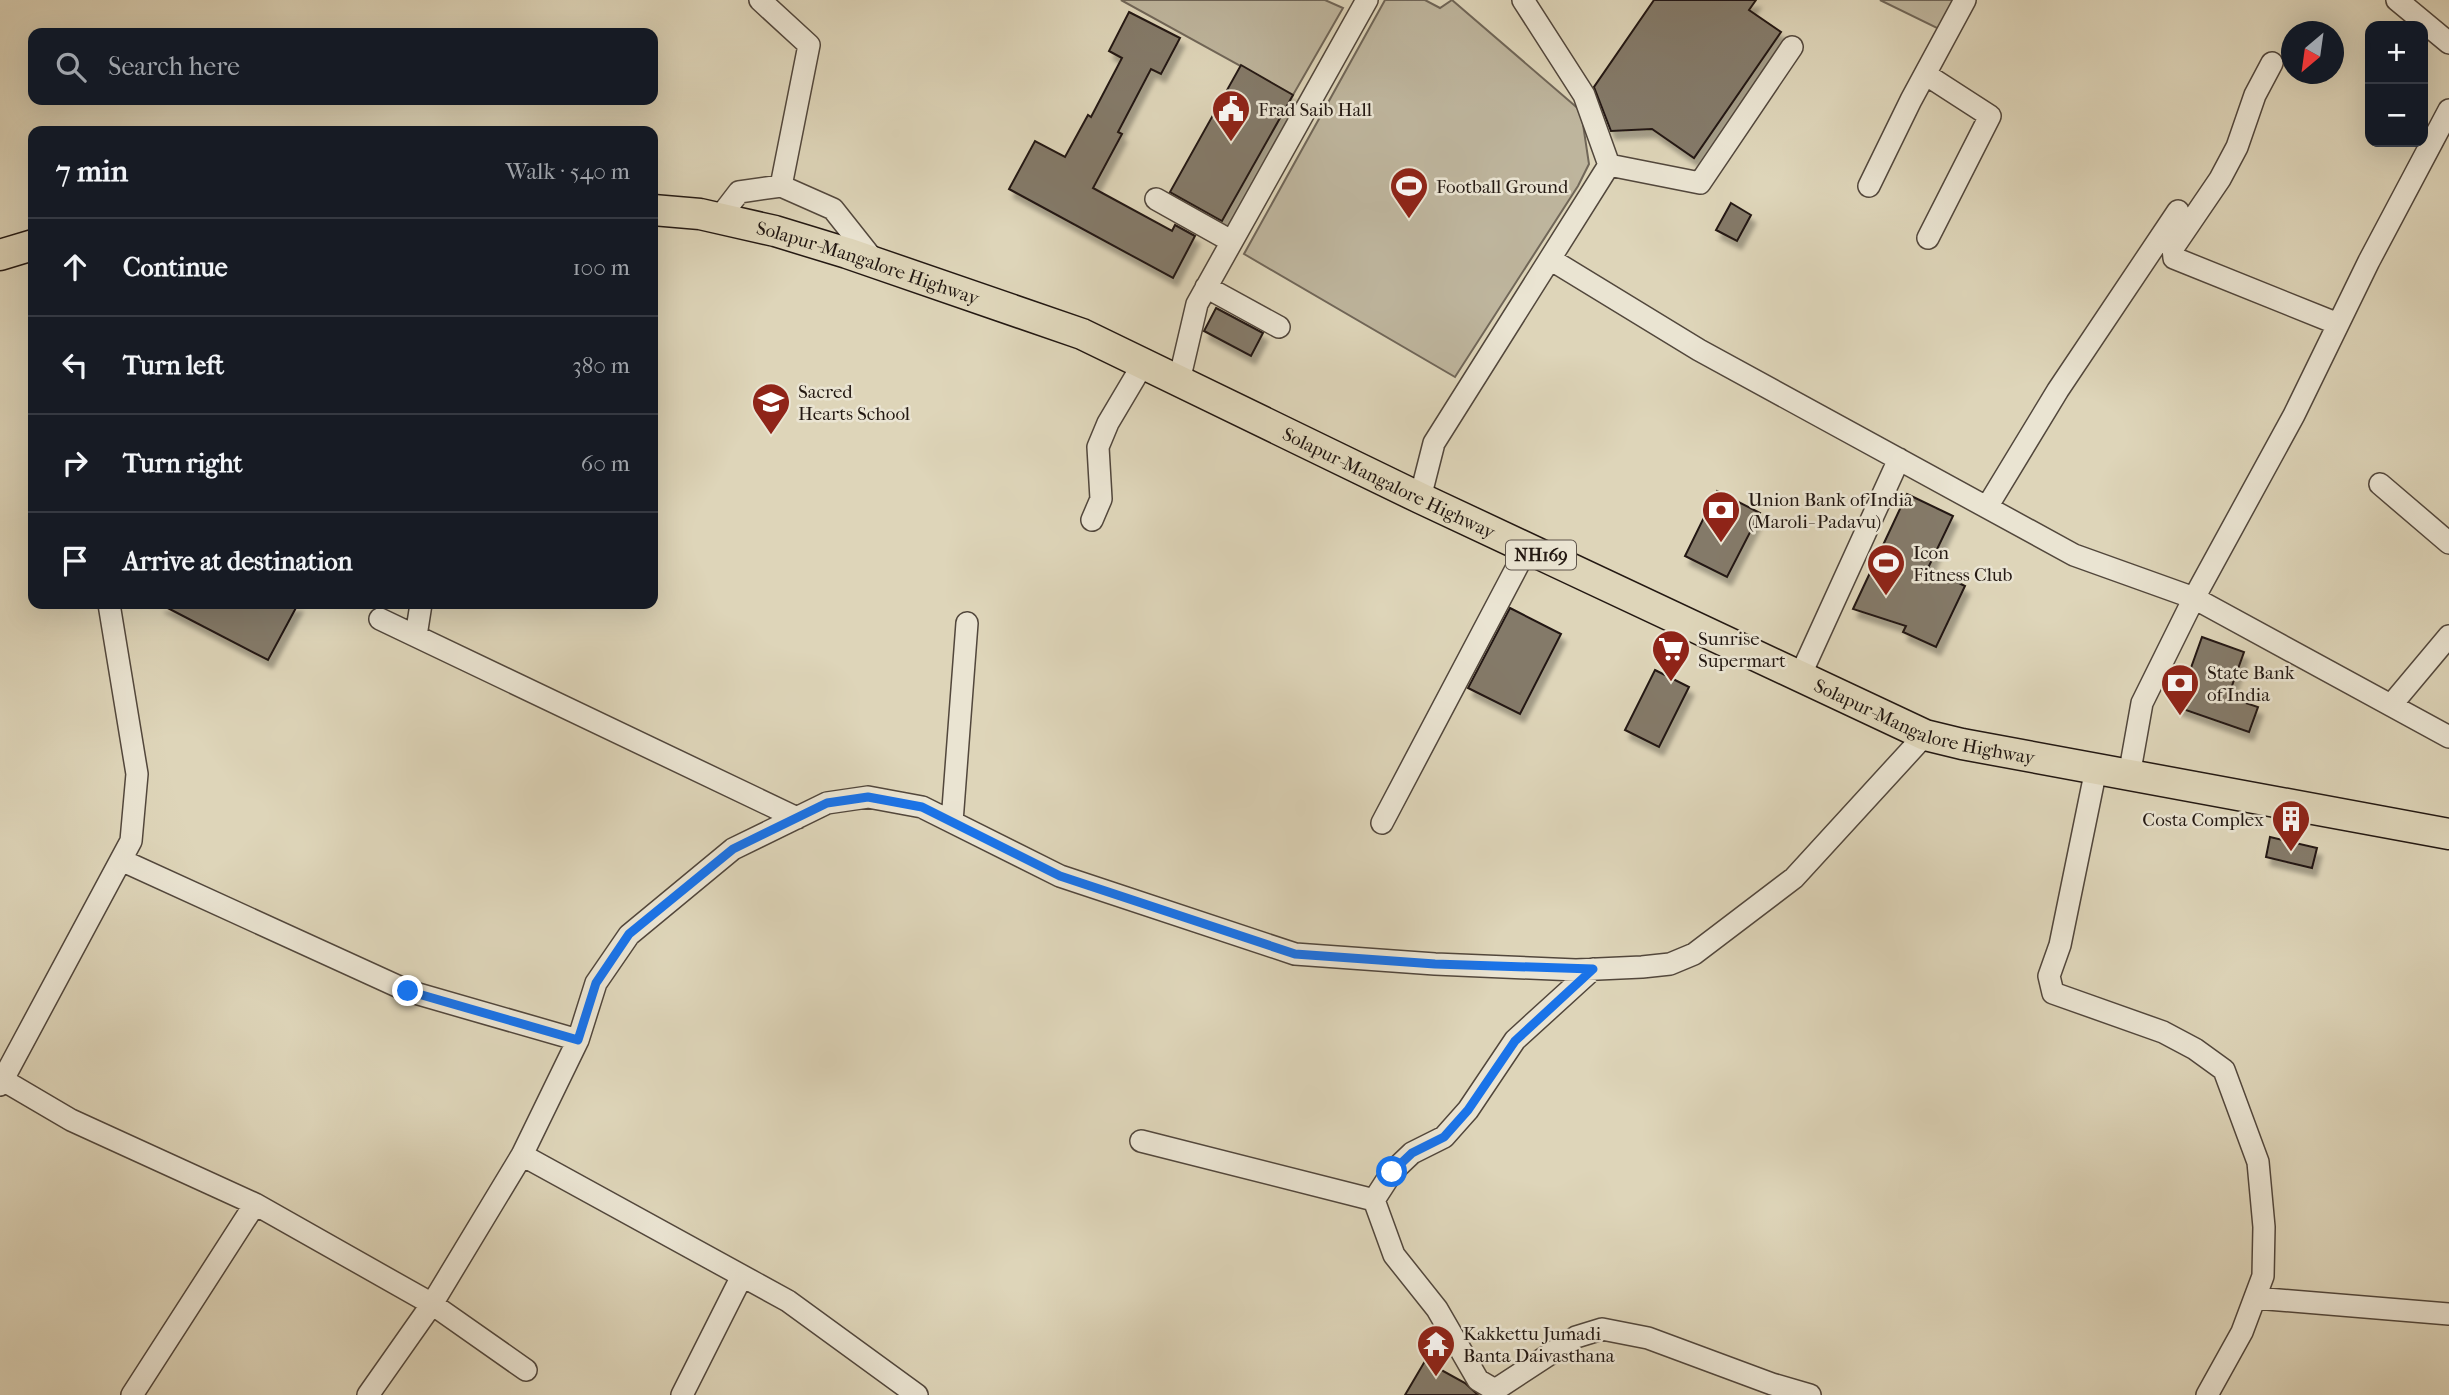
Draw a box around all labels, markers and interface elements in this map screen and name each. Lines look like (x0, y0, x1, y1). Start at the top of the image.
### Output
north arrow (2281, 21, 2344, 84)
map controls (2365, 21, 2428, 147)
button: + (2365, 21, 2428, 84)
search box (28, 28, 658, 105)
icon: search (52, 48, 90, 86)
text: Search here (108, 51, 240, 82)
button: − (2365, 84, 2428, 147)
public building icon: Frad Saib Hall (1210, 88, 1252, 143)
place label: Frad Saib Hall (1258, 99, 1372, 121)
text: 7 min (56, 154, 128, 189)
text: Walk · 540 m (505, 158, 630, 185)
sports icon: Football Ground (1388, 165, 1430, 220)
place label: Football Ground (1436, 176, 1569, 198)
street label: Solapur-Mangalore Highway (754, 217, 983, 310)
icon: ahead (56, 248, 94, 286)
text: Continue (123, 252, 228, 283)
text: 100 m (572, 254, 630, 281)
icon: left (56, 346, 94, 384)
text: Turn left (123, 350, 224, 381)
text: 380 m (572, 352, 630, 379)
school or university icon: Sacred Hearts School (750, 381, 792, 436)
place label: Sacred Hearts School (798, 381, 910, 425)
street label: Solapur-Mangalore Highway (1279, 423, 1499, 544)
icon: right (56, 444, 94, 482)
text: Turn right (123, 448, 243, 479)
text: 60 m (581, 450, 630, 477)
bank icon: Union Bank of India (Maroli- Padavu) (1700, 489, 1742, 544)
place label: Union Bank of India (Maroli- Padavu) (1748, 489, 1913, 533)
road number: NH169 (1506, 540, 1576, 570)
icon: arrive (56, 542, 94, 580)
sports icon: Icon Fitness Club (1865, 542, 1907, 597)
place label: Icon Fitness Club (1913, 542, 2012, 586)
text: Arrive at destination (123, 546, 353, 577)
supermarket icon: Sunrise Supermart (1650, 628, 1692, 683)
place label: Sunrise Supermart (1698, 628, 1786, 672)
bank icon: State Bank of India (2159, 662, 2201, 717)
place label: State Bank of India (2207, 662, 2295, 706)
street label: Solapur-Mangalore Highway (1810, 675, 2038, 769)
building icon: Costa Complex (2270, 798, 2312, 853)
place label: Costa Complex (2142, 809, 2264, 831)
route end (392, 975, 423, 1006)
route start (1376, 1156, 1407, 1187)
temple icon: Kakkettu Jumadi Banta Daivasthana (1415, 1323, 1457, 1378)
place label: Kakkettu Jumadi Banta Daivasthana (1463, 1323, 1615, 1367)

